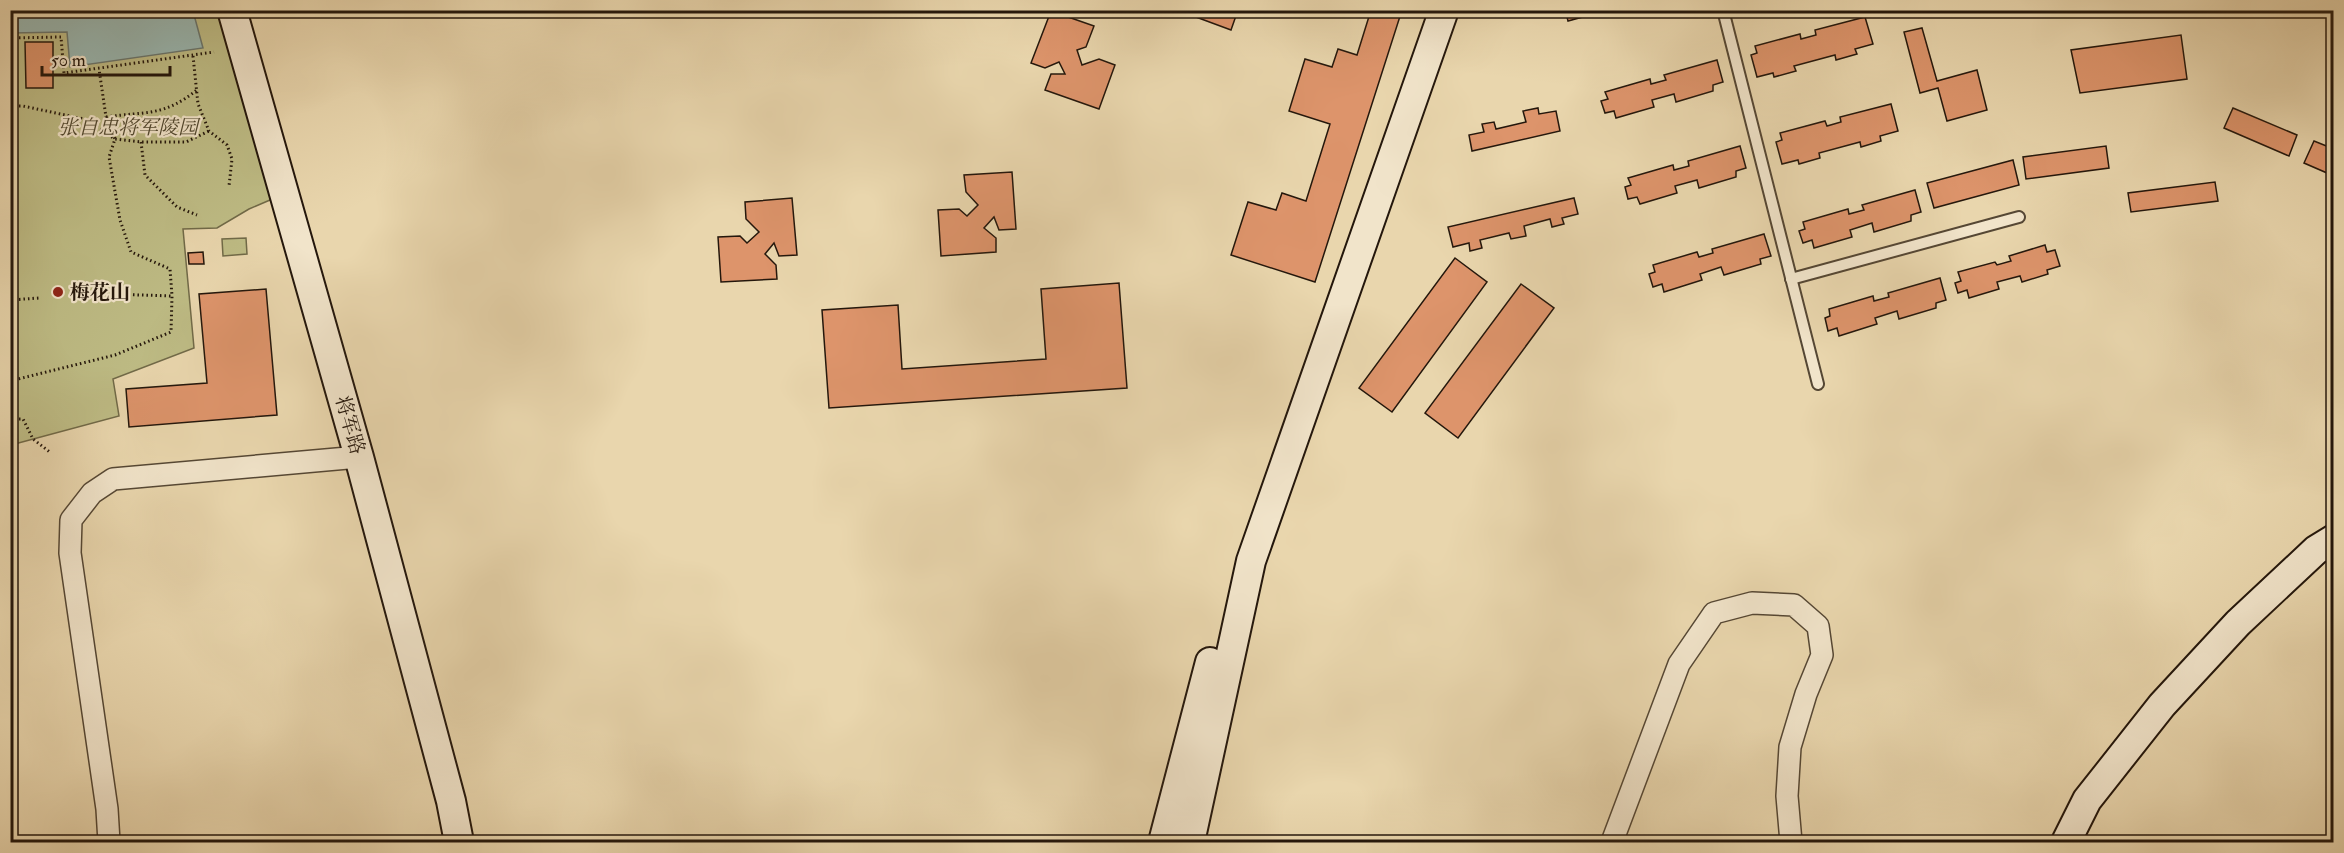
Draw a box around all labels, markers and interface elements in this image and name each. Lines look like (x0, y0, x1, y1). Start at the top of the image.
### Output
scale bar (42, 39, 170, 77)
text: 50 m (51, 49, 86, 72)
park label: 张自忠将军陵园 (58, 115, 201, 140)
place label: 梅花山 (70, 280, 130, 305)
marker: 梅花山 (51, 285, 65, 299)
street label: 将军路 (330, 393, 370, 457)

